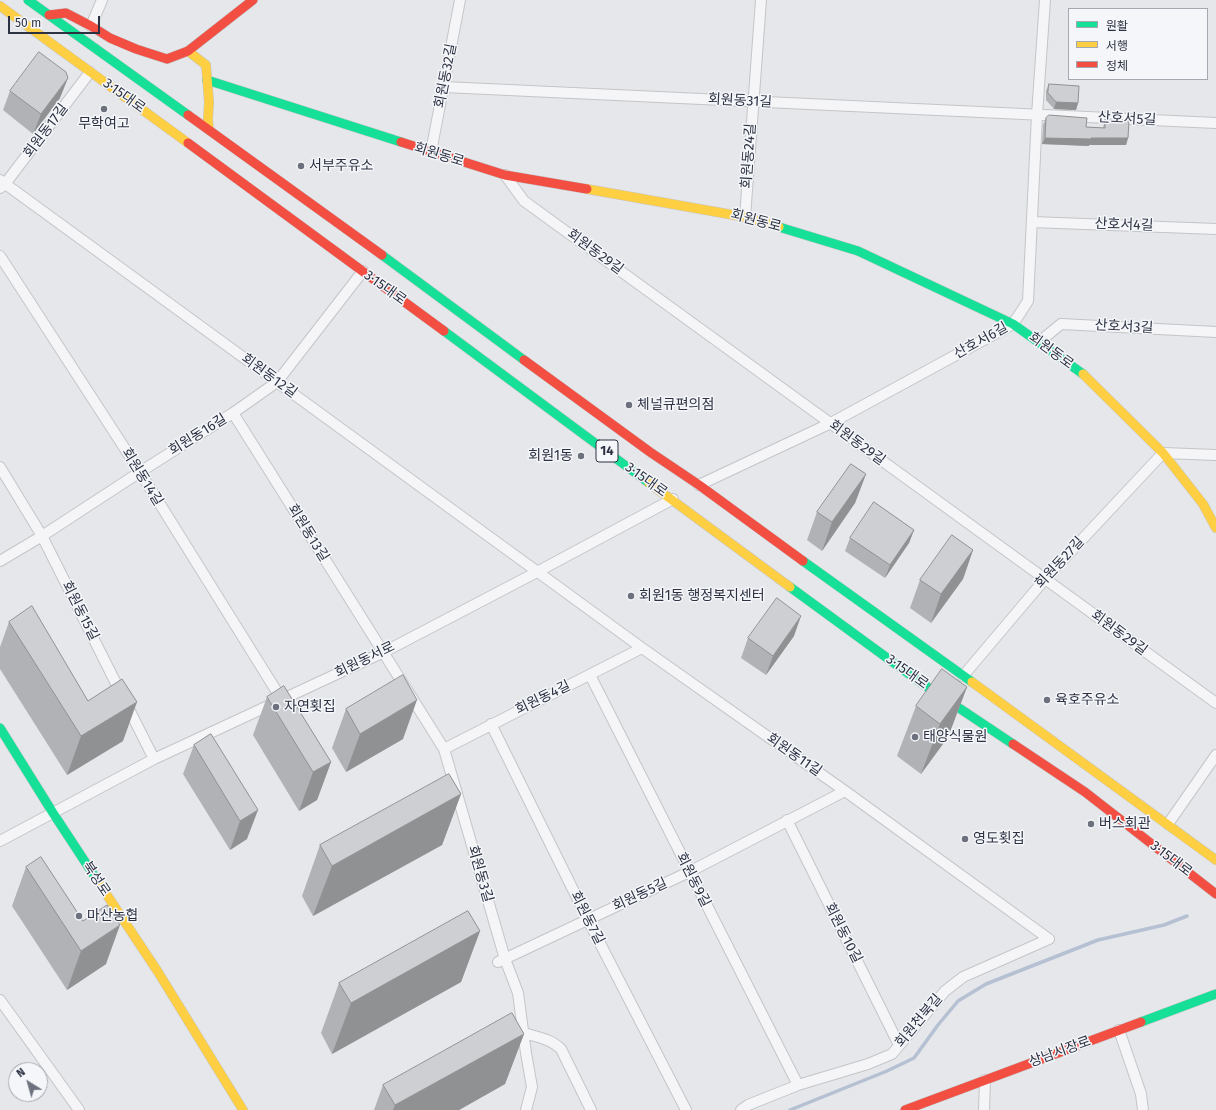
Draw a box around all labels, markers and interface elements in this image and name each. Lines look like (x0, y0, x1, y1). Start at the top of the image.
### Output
scale bar (10, 8, 102, 34)
legend (1068, 8, 1208, 80)
text: 50 m (15, 16, 41, 30)
text: 원활 (1106, 19, 1128, 33)
text: 서행 (1106, 39, 1128, 53)
street label: 회원동32길 (432, 42, 460, 110)
text: 정체 (1106, 59, 1128, 73)
street label: 3·15대로 (100, 75, 148, 117)
street label: 회원동31길 (707, 91, 773, 111)
street label: 회원동17길 (20, 100, 72, 162)
marker: 무학여고 (99, 104, 109, 114)
street label: 산호서5길 (1097, 109, 1157, 129)
place label: 무학여고 (78, 116, 130, 132)
street label: 회원동24길 (738, 123, 760, 189)
street label: 회원동로 (412, 139, 466, 171)
place label: 서부주유소 (309, 158, 373, 174)
marker: 서부주유소 (296, 161, 306, 171)
street label: 회원동로 (729, 206, 783, 236)
street label: 산호서4길 (1094, 216, 1154, 234)
street label: 회원동29길 (564, 226, 626, 278)
street label: 3·15대로 (361, 267, 409, 309)
street label: 산호서3길 (1094, 317, 1154, 337)
street label: 산호서6길 (951, 319, 1011, 363)
street label: 회원동로 (1025, 329, 1077, 373)
street label: 회원동12길 (238, 350, 300, 402)
place label: 체널큐편의점 (637, 397, 714, 413)
marker: 체널큐편의점 (624, 400, 634, 410)
street label: 회원동16길 (166, 411, 230, 459)
street label: 회원동29길 (826, 417, 888, 469)
road number: 14 (596, 440, 618, 462)
street label: 회원동14길 (118, 445, 166, 509)
place label: 회원1동 (528, 448, 573, 464)
marker: 회원1동 (576, 451, 586, 461)
street label: 3·15대로 (622, 459, 670, 501)
street label: 회원동13길 (284, 501, 332, 565)
street label: 회원동27길 (1032, 534, 1088, 592)
street label: 회원동15길 (58, 578, 102, 644)
place label: 회원1동 행정복지센터 (639, 588, 765, 604)
marker: 회원1동 행정복지센터 (626, 591, 636, 601)
street label: 회원동29길 (1088, 607, 1150, 659)
street label: 회원동서로 (332, 638, 398, 682)
street label: 3·15대로 (883, 651, 931, 693)
street label: 회원동4길 (513, 678, 573, 718)
place label: 육호주유소 (1055, 692, 1119, 708)
marker: 육호주유소 (1042, 695, 1052, 705)
place label: 자연횟집 (284, 699, 336, 715)
marker: 자연횟집 (271, 702, 281, 712)
place label: 태양식물원 (923, 729, 987, 745)
street label: 회원동11길 (763, 730, 825, 780)
marker: 태양식물원 (910, 732, 920, 742)
place label: 버스회관 (1099, 816, 1151, 832)
marker: 버스회관 (1086, 819, 1096, 829)
place label: 영도횟집 (973, 831, 1025, 847)
marker: 영도횟집 (960, 834, 970, 844)
street label: 3·15대로 (1147, 838, 1195, 880)
street label: 회원동3길 (464, 844, 496, 904)
street label: 회원동9길 (672, 850, 714, 910)
street label: 북성로 (78, 858, 114, 900)
street label: 회원동5길 (610, 875, 670, 915)
street label: 회원동7길 (566, 888, 608, 948)
street label: 회원동10길 (821, 900, 865, 966)
place label: 마산농협 (87, 908, 139, 924)
marker: 마산농협 (74, 911, 84, 921)
street label: 회원천북길 (892, 991, 946, 1051)
street label: 상남시장로 (1027, 1033, 1093, 1071)
north arrow (8, 1062, 48, 1102)
text: N (14, 1065, 28, 1080)

